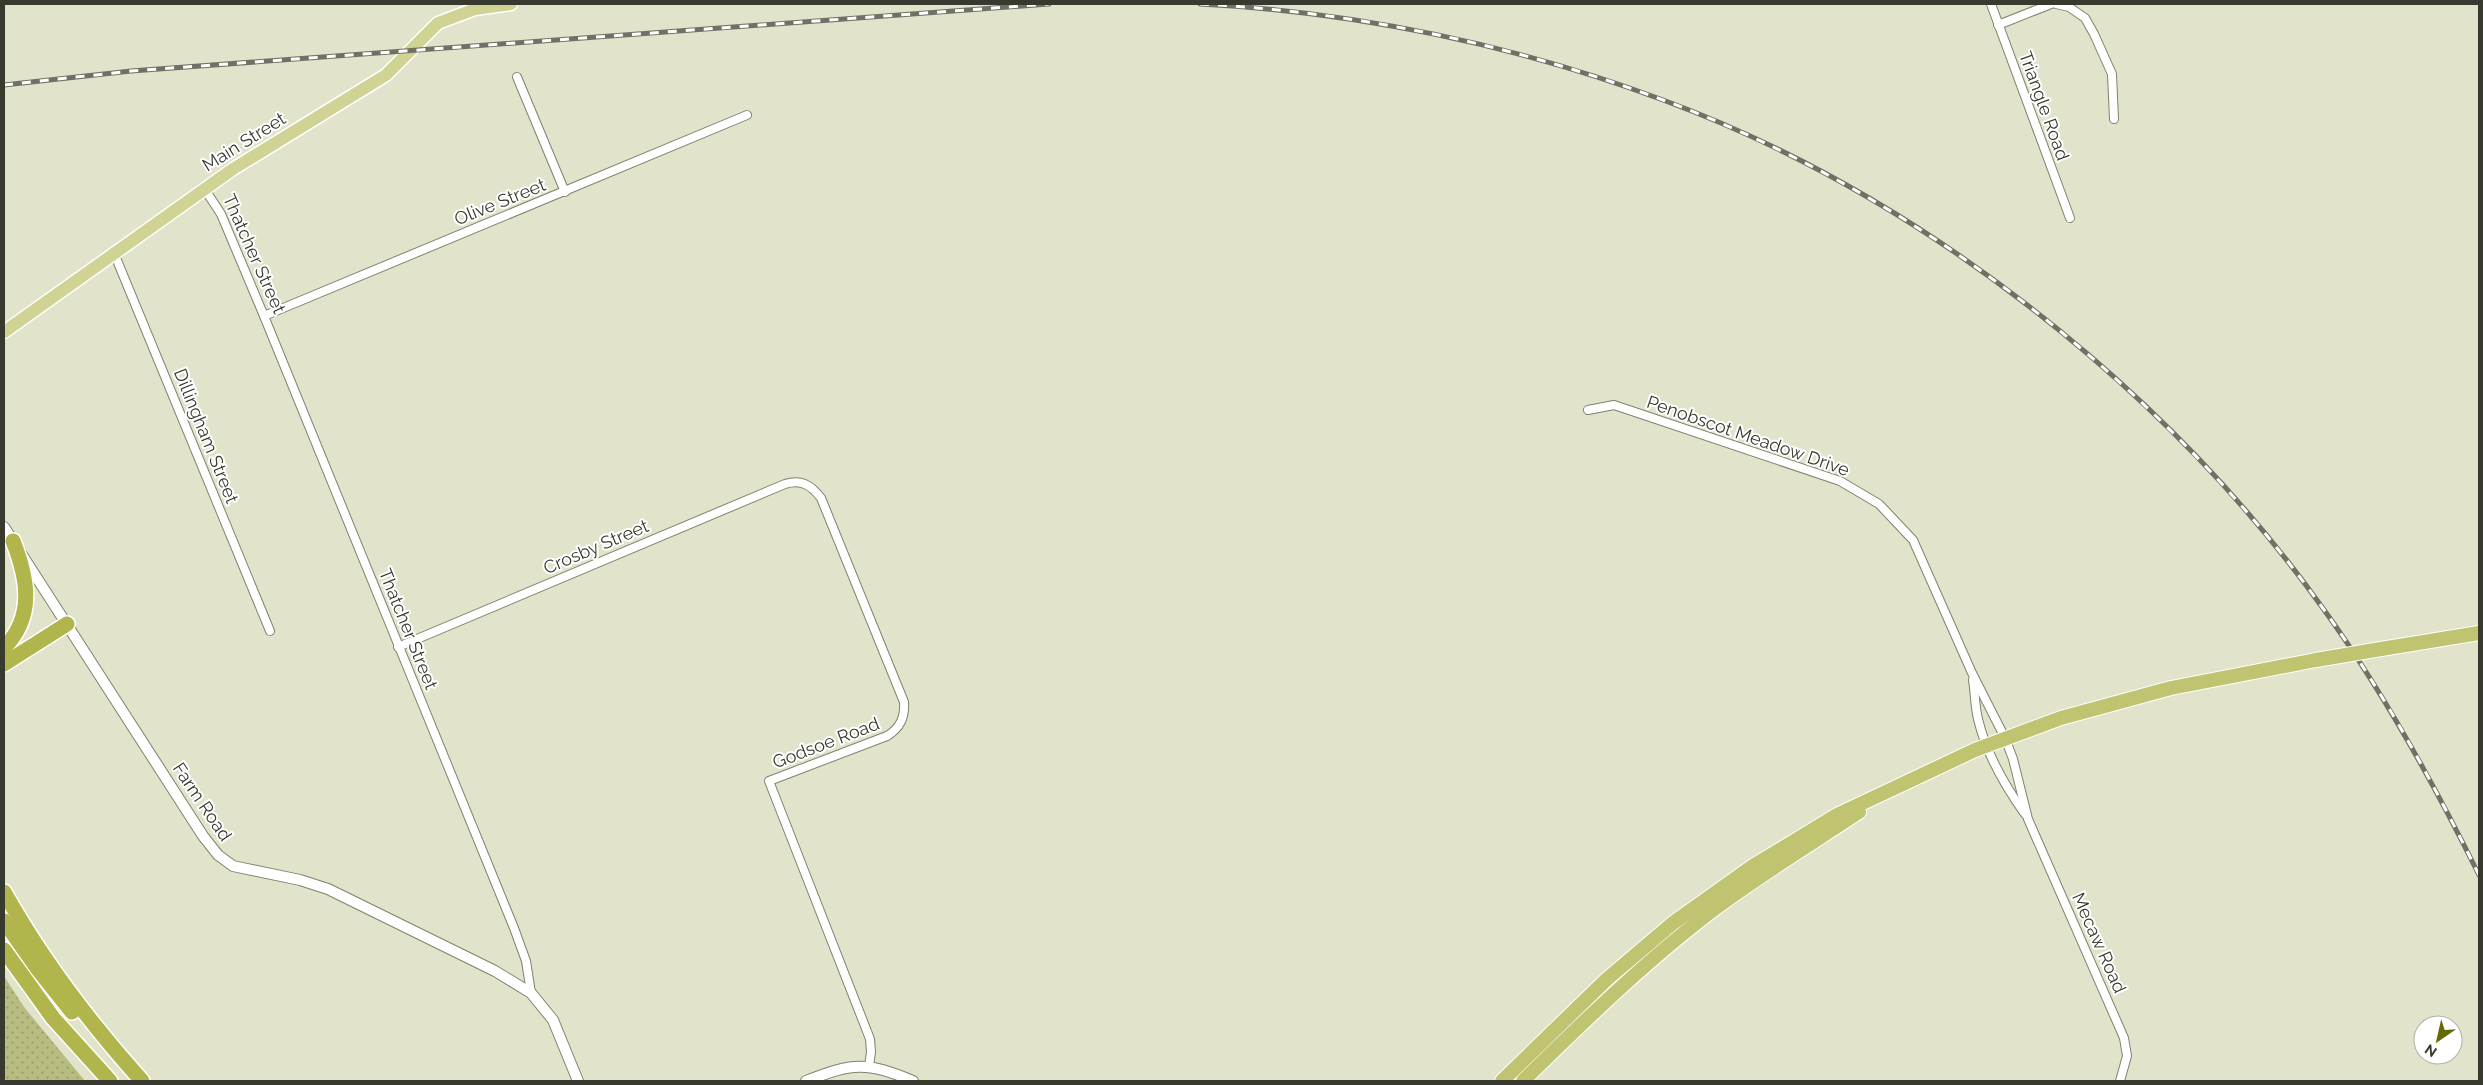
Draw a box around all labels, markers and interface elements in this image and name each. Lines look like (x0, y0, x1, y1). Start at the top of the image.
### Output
street label: Triangle Road (2015, 49, 2074, 163)
street label: Main Street (198, 108, 289, 175)
street label: Olive Street (451, 174, 549, 229)
street label: Thatcher Street (219, 191, 290, 317)
street label: Dillingham Street (170, 365, 243, 506)
street label: Penobscot Meadow Drive (1644, 391, 1853, 480)
street label: Crosby Street (540, 515, 652, 578)
street label: Thatcher Street (375, 565, 442, 692)
street label: Godsoe Road (770, 713, 882, 772)
street label: Farm Road (169, 759, 236, 845)
street label: Mecaw Road (2068, 889, 2131, 996)
north arrow (2413, 1015, 2463, 1065)
text: N (2422, 1041, 2440, 1060)

